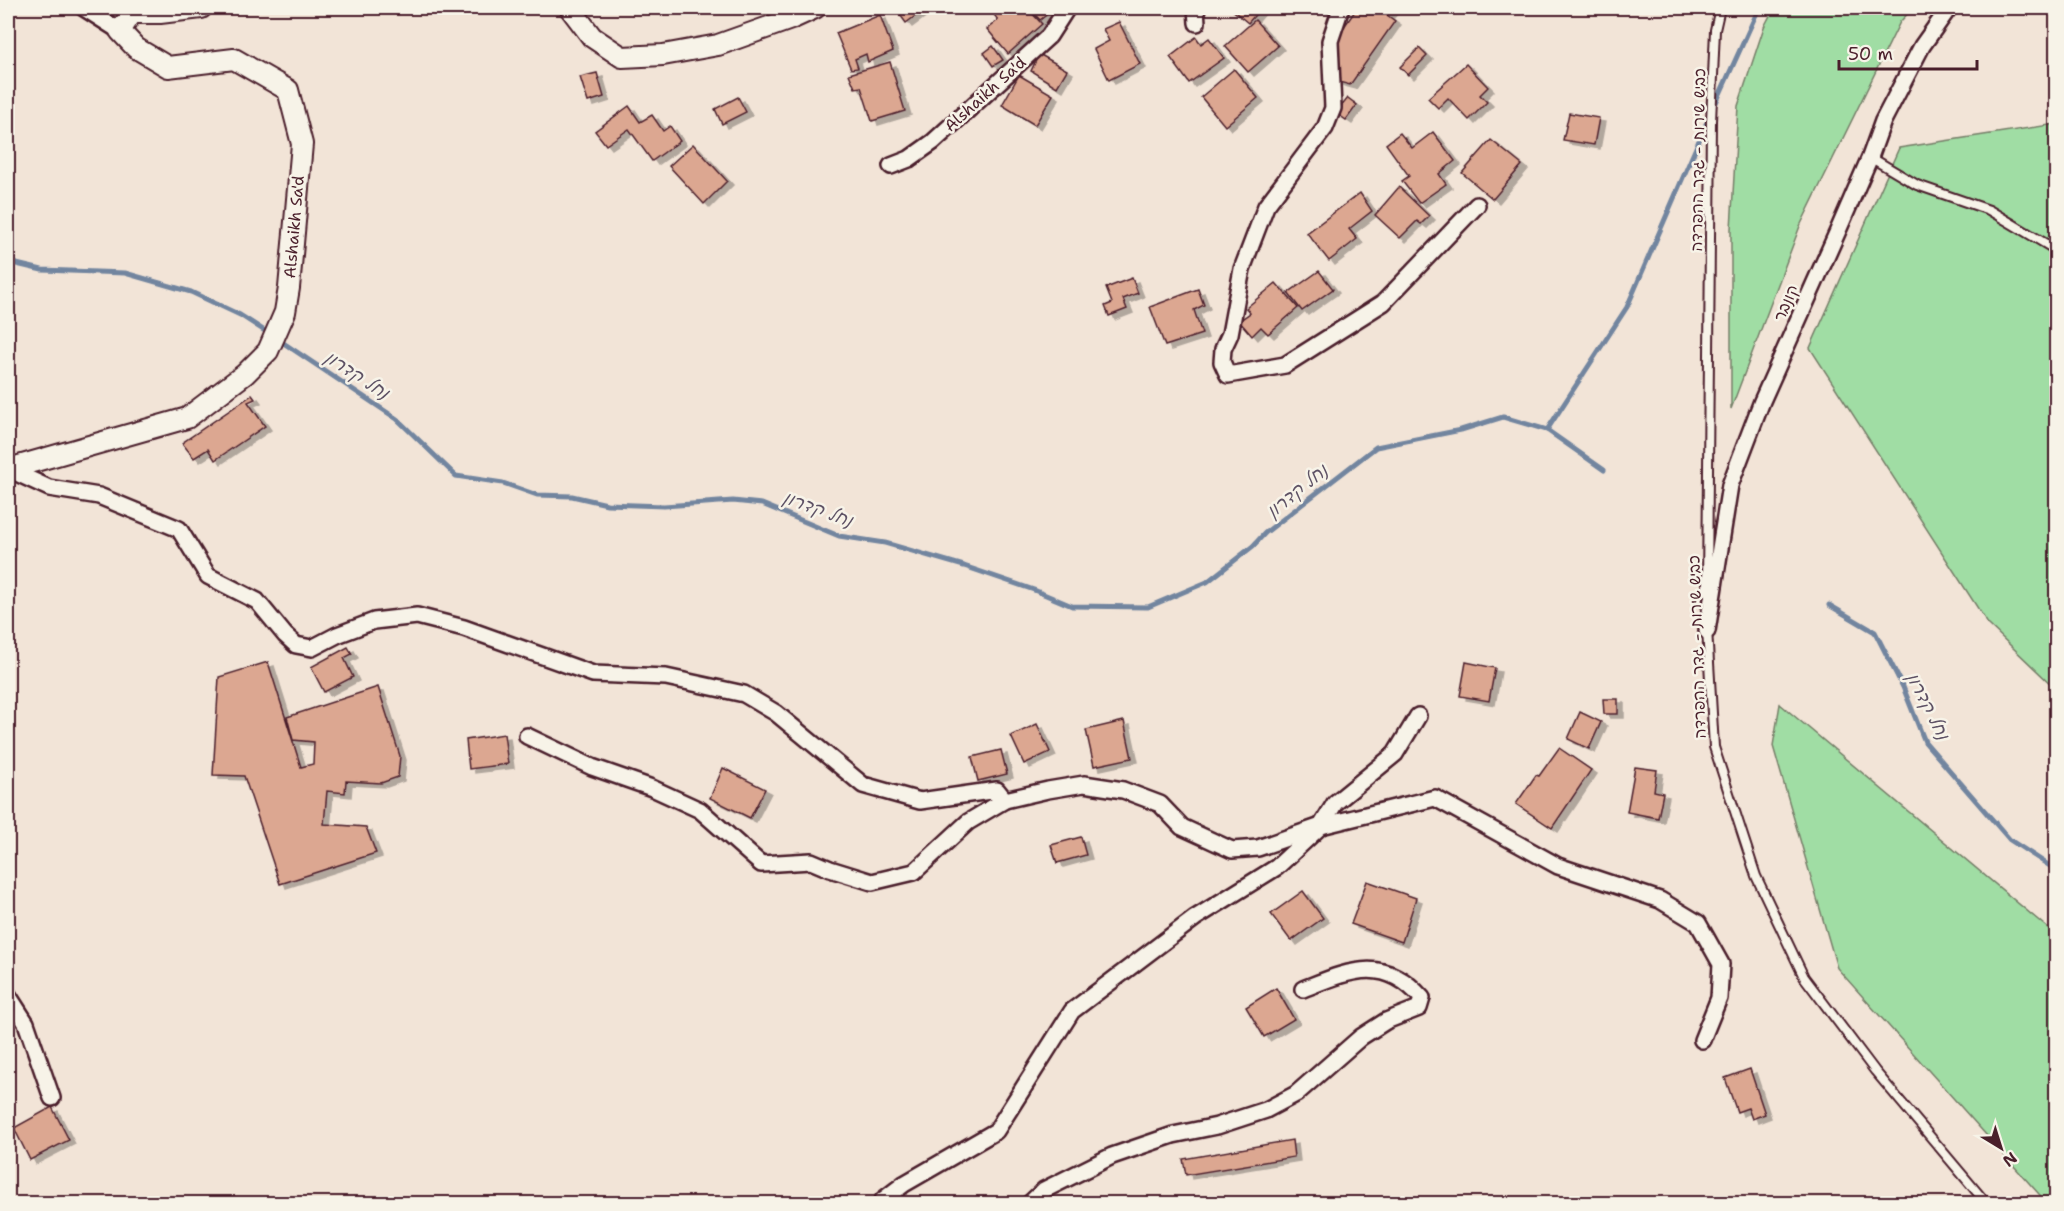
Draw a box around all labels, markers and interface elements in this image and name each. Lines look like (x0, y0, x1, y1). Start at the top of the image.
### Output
scale bar (1839, 33, 1977, 71)
text: 50 m (1848, 42, 1893, 66)
street label: Alshaikh Sa'd (940, 52, 1030, 136)
street label: כביש שירות - גדר ההפרדה (1686, 68, 1710, 252)
street label: Alshaikh Sa'd (279, 175, 309, 279)
street label: קונבר (1769, 281, 1803, 325)
water label: נחל קדרון (320, 345, 395, 406)
water label: נחל קדרון (1261, 458, 1334, 523)
water label: נחל קדרון (780, 485, 858, 533)
street label: כביש שירות - גדר ההפרדה (1683, 555, 1711, 739)
water label: נחל קדרון (1901, 668, 1956, 745)
north arrow (1971, 1118, 2031, 1178)
text: N (1998, 1147, 2021, 1172)

